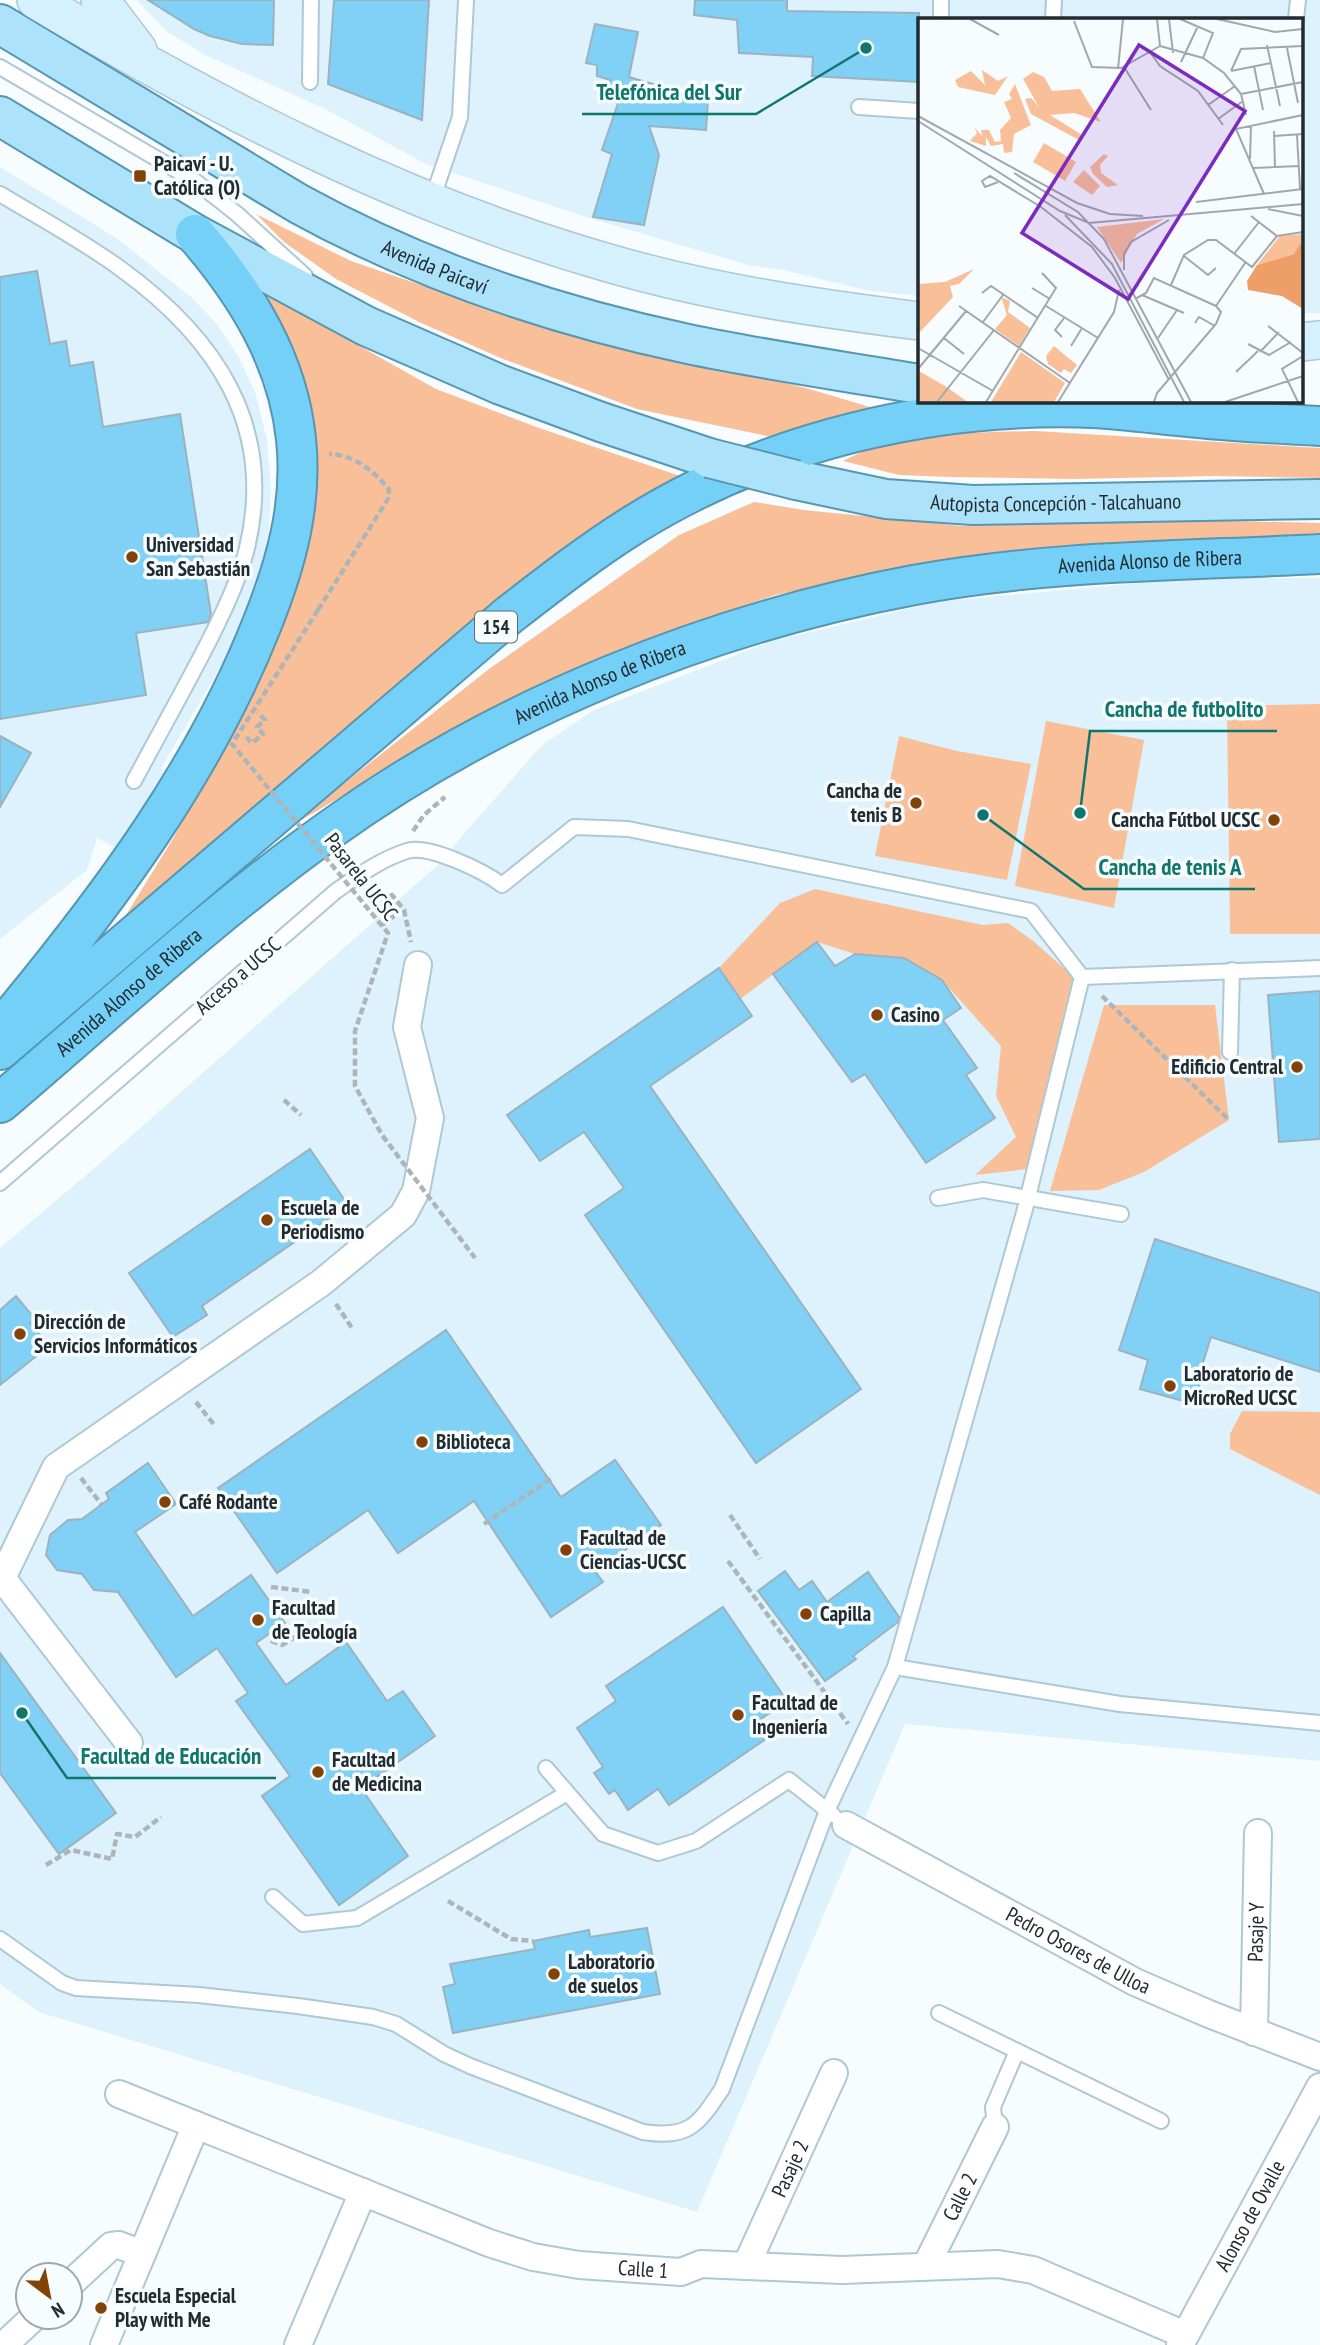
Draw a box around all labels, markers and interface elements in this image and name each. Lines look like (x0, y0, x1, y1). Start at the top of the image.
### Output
inset map (918, 18, 1302, 402)
callout: Telefónica del Sur (582, 70, 756, 114)
text: Telefónica del Sur (596, 77, 742, 106)
place label: Paicaví - U. Católica (O) (154, 150, 240, 201)
marker: Paicaví - U. Católica (O) (132, 168, 148, 184)
street label: Avenida Paicaví (378, 233, 492, 300)
street label: Autopista Concepción - Talcahuano (930, 487, 1181, 518)
place label: Universidad San Sebastián (146, 531, 250, 582)
street label: Avenida Alonso de Ribera (1057, 543, 1242, 580)
marker: Universidad San Sebastián (124, 549, 140, 565)
road number: 154 (475, 612, 517, 642)
street label: Avenida Alonso de Ribera (509, 634, 689, 730)
callout: Cancha de futbolito (1090, 687, 1277, 731)
text: Cancha de futbolito (1105, 694, 1263, 723)
place label: Cancha de tenis B (826, 777, 902, 828)
marker: Cancha de tenis B (908, 795, 924, 811)
place label: Cancha Fútbol UCSC (1111, 806, 1260, 833)
marker: Cancha Fútbol UCSC (1266, 812, 1282, 828)
street label: Pasarela UCSC (319, 827, 404, 926)
callout: Cancha de tenis A (1084, 845, 1255, 889)
text: Cancha de tenis A (1098, 852, 1242, 881)
street label: Avenida Alonso de Ribera (50, 921, 207, 1062)
street label: Acceso a UCSC (189, 931, 287, 1020)
place label: Casino (891, 1001, 940, 1028)
marker: Casino (869, 1007, 885, 1023)
place label: Edificio Central (1171, 1053, 1284, 1080)
marker: Edificio Central (1289, 1059, 1305, 1075)
place label: Escuela de Periodismo (281, 1194, 364, 1245)
marker: Escuela de Periodismo (259, 1212, 275, 1228)
place label: Dirección de Servicios Informáticos (34, 1308, 197, 1359)
marker: Dirección de Servicios Informáticos (12, 1326, 28, 1342)
place label: Laboratorio de MicroRed UCSC (1184, 1360, 1298, 1411)
marker: Laboratorio de MicroRed UCSC (1162, 1378, 1178, 1394)
place label: Biblioteca (436, 1428, 511, 1455)
marker: Biblioteca (414, 1434, 430, 1450)
place label: Café Rodante (179, 1488, 278, 1515)
marker: Café Rodante (157, 1494, 173, 1510)
place label: Facultad de Ciencias-UCSC (580, 1524, 687, 1575)
marker: Facultad de Ciencias-UCSC (558, 1542, 574, 1558)
place label: Facultad de Teología (272, 1594, 358, 1645)
place label: Capilla (820, 1600, 871, 1627)
marker: Capilla (798, 1606, 814, 1622)
marker: Facultad de Teología (250, 1612, 266, 1628)
place label: Facultad de Ingeniería (752, 1689, 838, 1740)
marker: Facultad de Ingeniería (730, 1707, 746, 1723)
callout: Facultad de Educación (67, 1734, 276, 1778)
text: Facultad de Educación (81, 1741, 261, 1770)
place label: Facultad de Medicina (332, 1746, 422, 1797)
marker: Facultad de Medicina (310, 1764, 326, 1780)
street label: Pedro Osores de Ulloa (1001, 1900, 1155, 2000)
street label: Pasaje Y (1241, 1902, 1270, 1962)
place label: Laboratorio de suelos (568, 1948, 655, 1999)
marker: Laboratorio de suelos (546, 1966, 562, 1982)
street label: Pasaje 2 (765, 2136, 815, 2201)
street label: Alonso de Ovalle (1209, 2155, 1291, 2276)
street label: Calle 2 (937, 2168, 983, 2225)
street label: Calle 1 (617, 2254, 669, 2284)
north arrow (14, 2261, 84, 2331)
place label: Escuela Especial Play with Me (115, 2282, 237, 2333)
text: N (47, 2298, 69, 2323)
marker: Escuela Especial Play with Me (93, 2300, 109, 2316)

